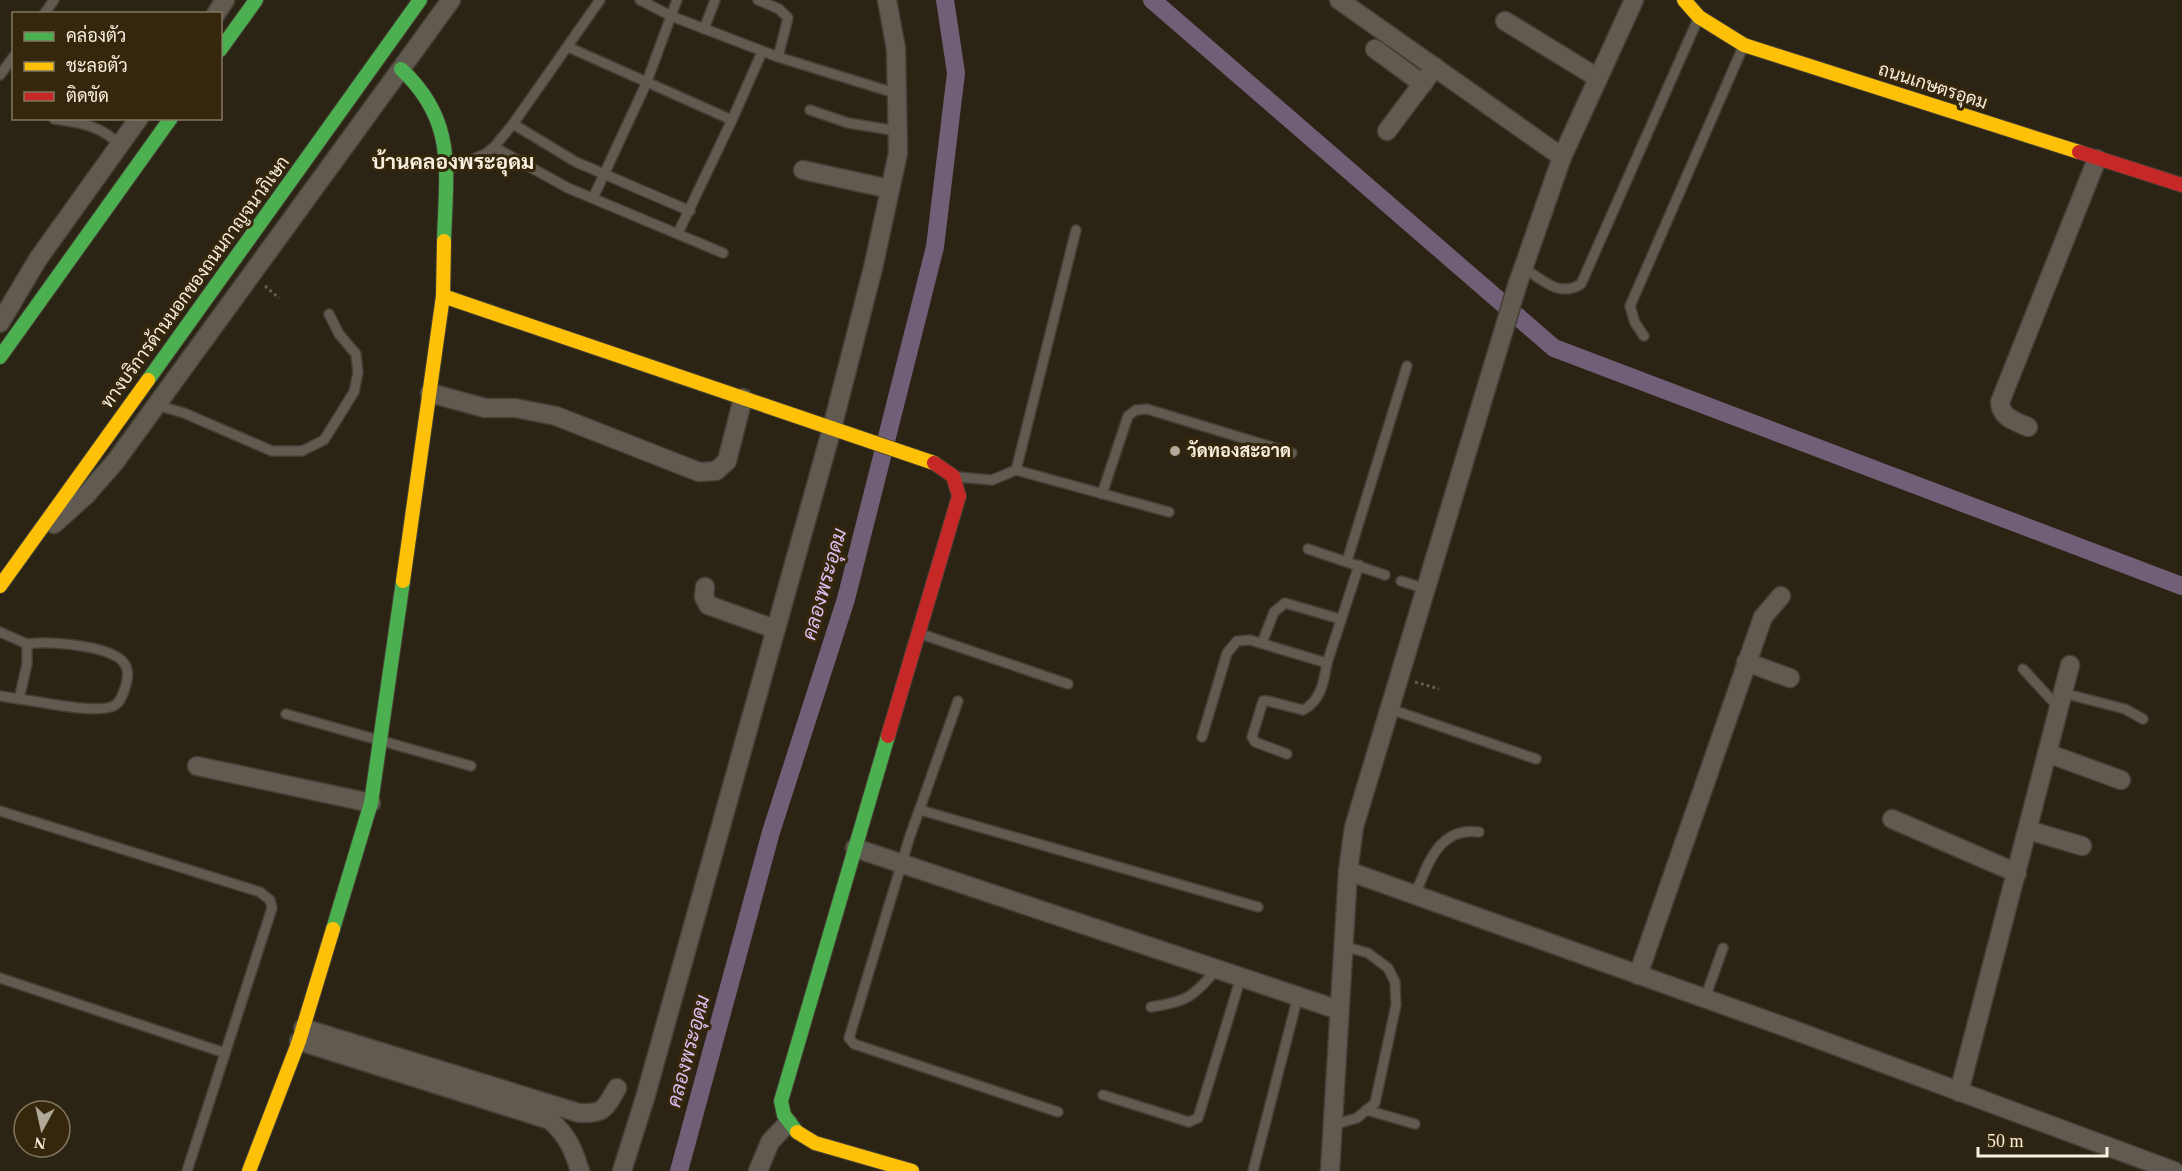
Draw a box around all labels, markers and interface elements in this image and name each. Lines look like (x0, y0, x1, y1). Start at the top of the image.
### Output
legend (12, 12, 222, 120)
text: คล่องตัว (66, 24, 126, 46)
text: ชะลอตัว (66, 55, 128, 76)
street label: ถนนเกษตรอุดม (1875, 59, 1990, 115)
text: ติดขัด (66, 85, 109, 106)
district label: บ้านคลองพระอุดม (372, 149, 534, 177)
street label: ทางบริการด้านนอกของถนนกาญจนาภิเษก (95, 151, 294, 412)
place label: วัดทองสะอาด (1187, 440, 1291, 461)
marker: วัดทองสะอาด (1168, 444, 1182, 458)
water label: คลองพระอุดม (798, 526, 853, 643)
water label: คลองพระอุดม (662, 993, 716, 1110)
north arrow (12, 1099, 72, 1159)
scale bar (1978, 1120, 2107, 1158)
text: 50 m (1987, 1131, 2024, 1151)
text: N (33, 1134, 47, 1153)

